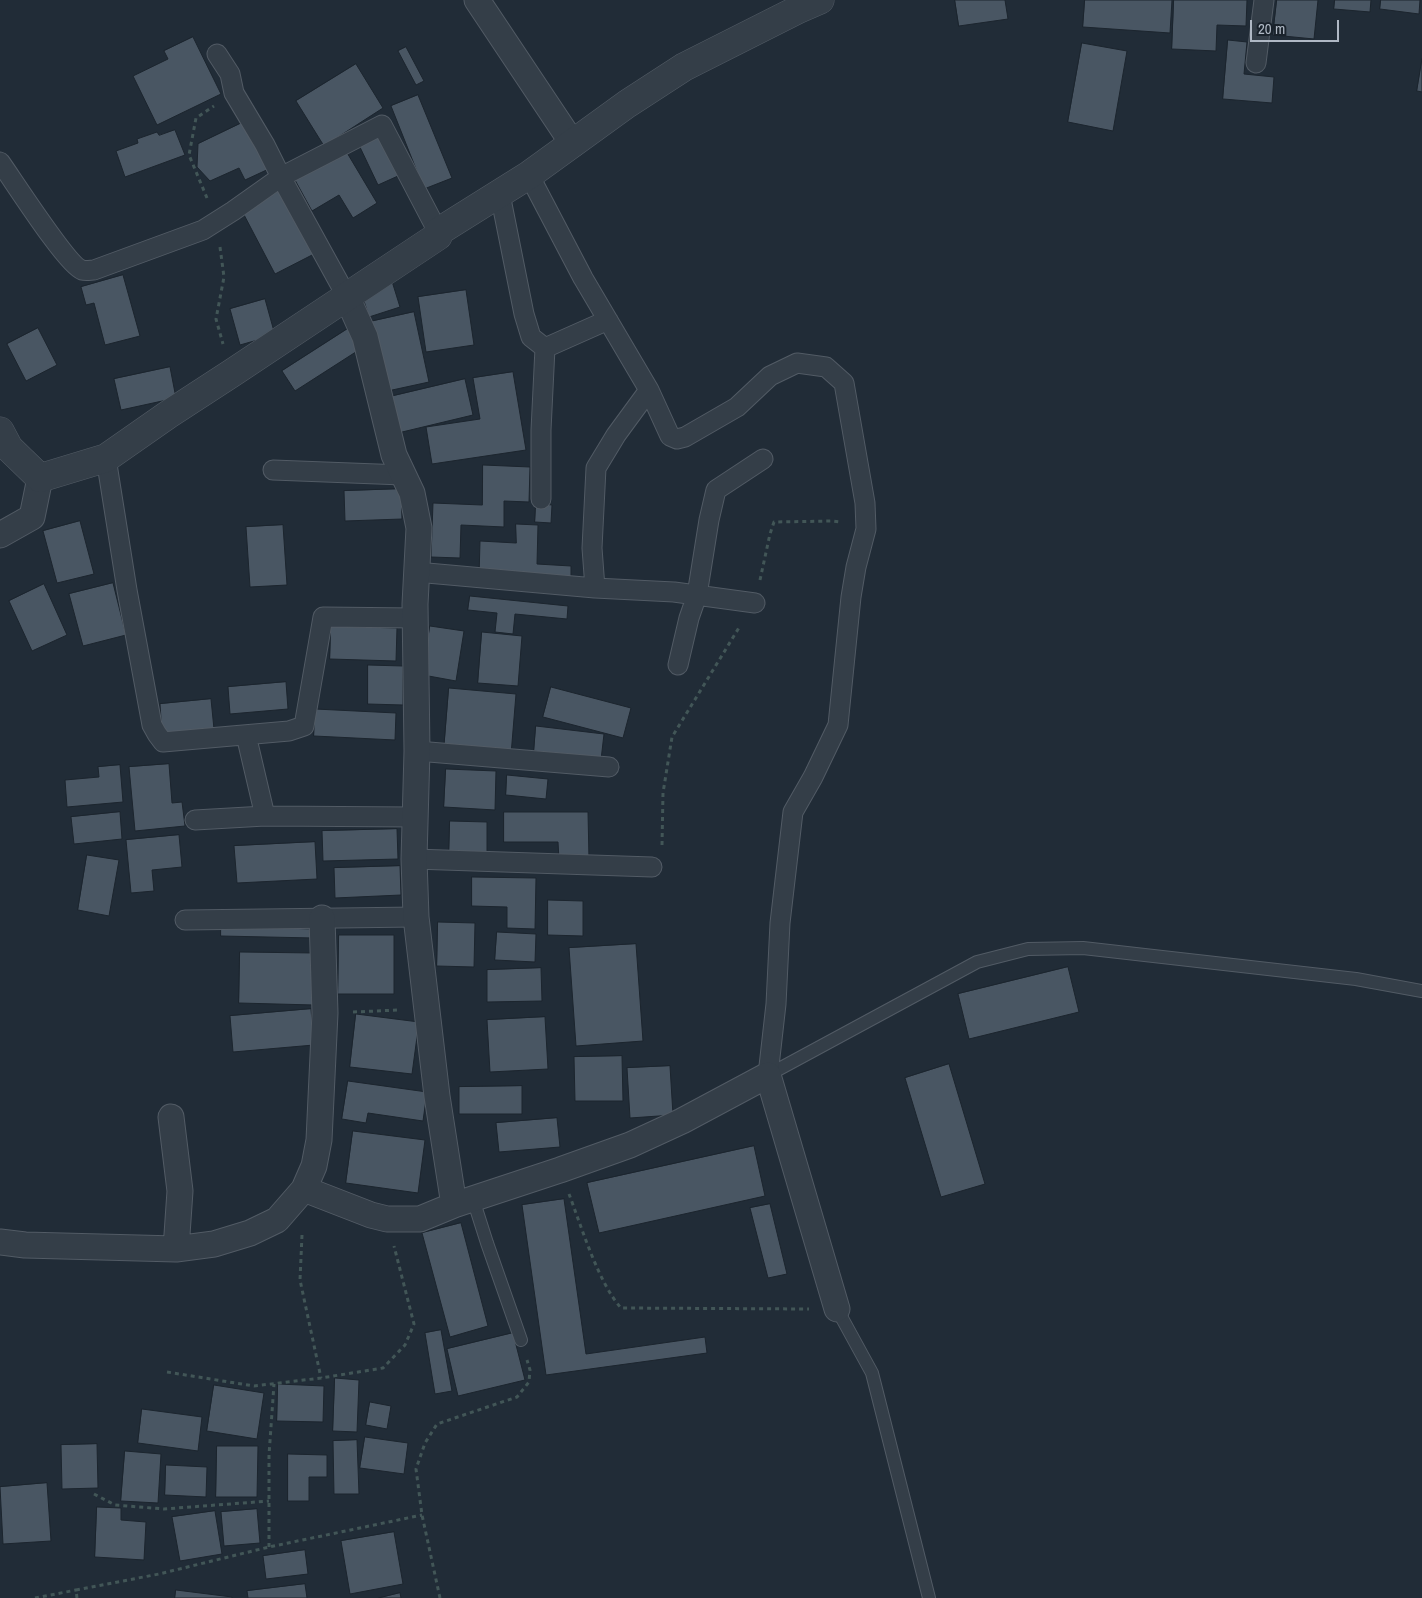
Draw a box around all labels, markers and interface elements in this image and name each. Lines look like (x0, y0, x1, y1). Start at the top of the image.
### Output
scale bar (1252, 10, 1341, 42)
text: 20 m (1258, 18, 1285, 39)

